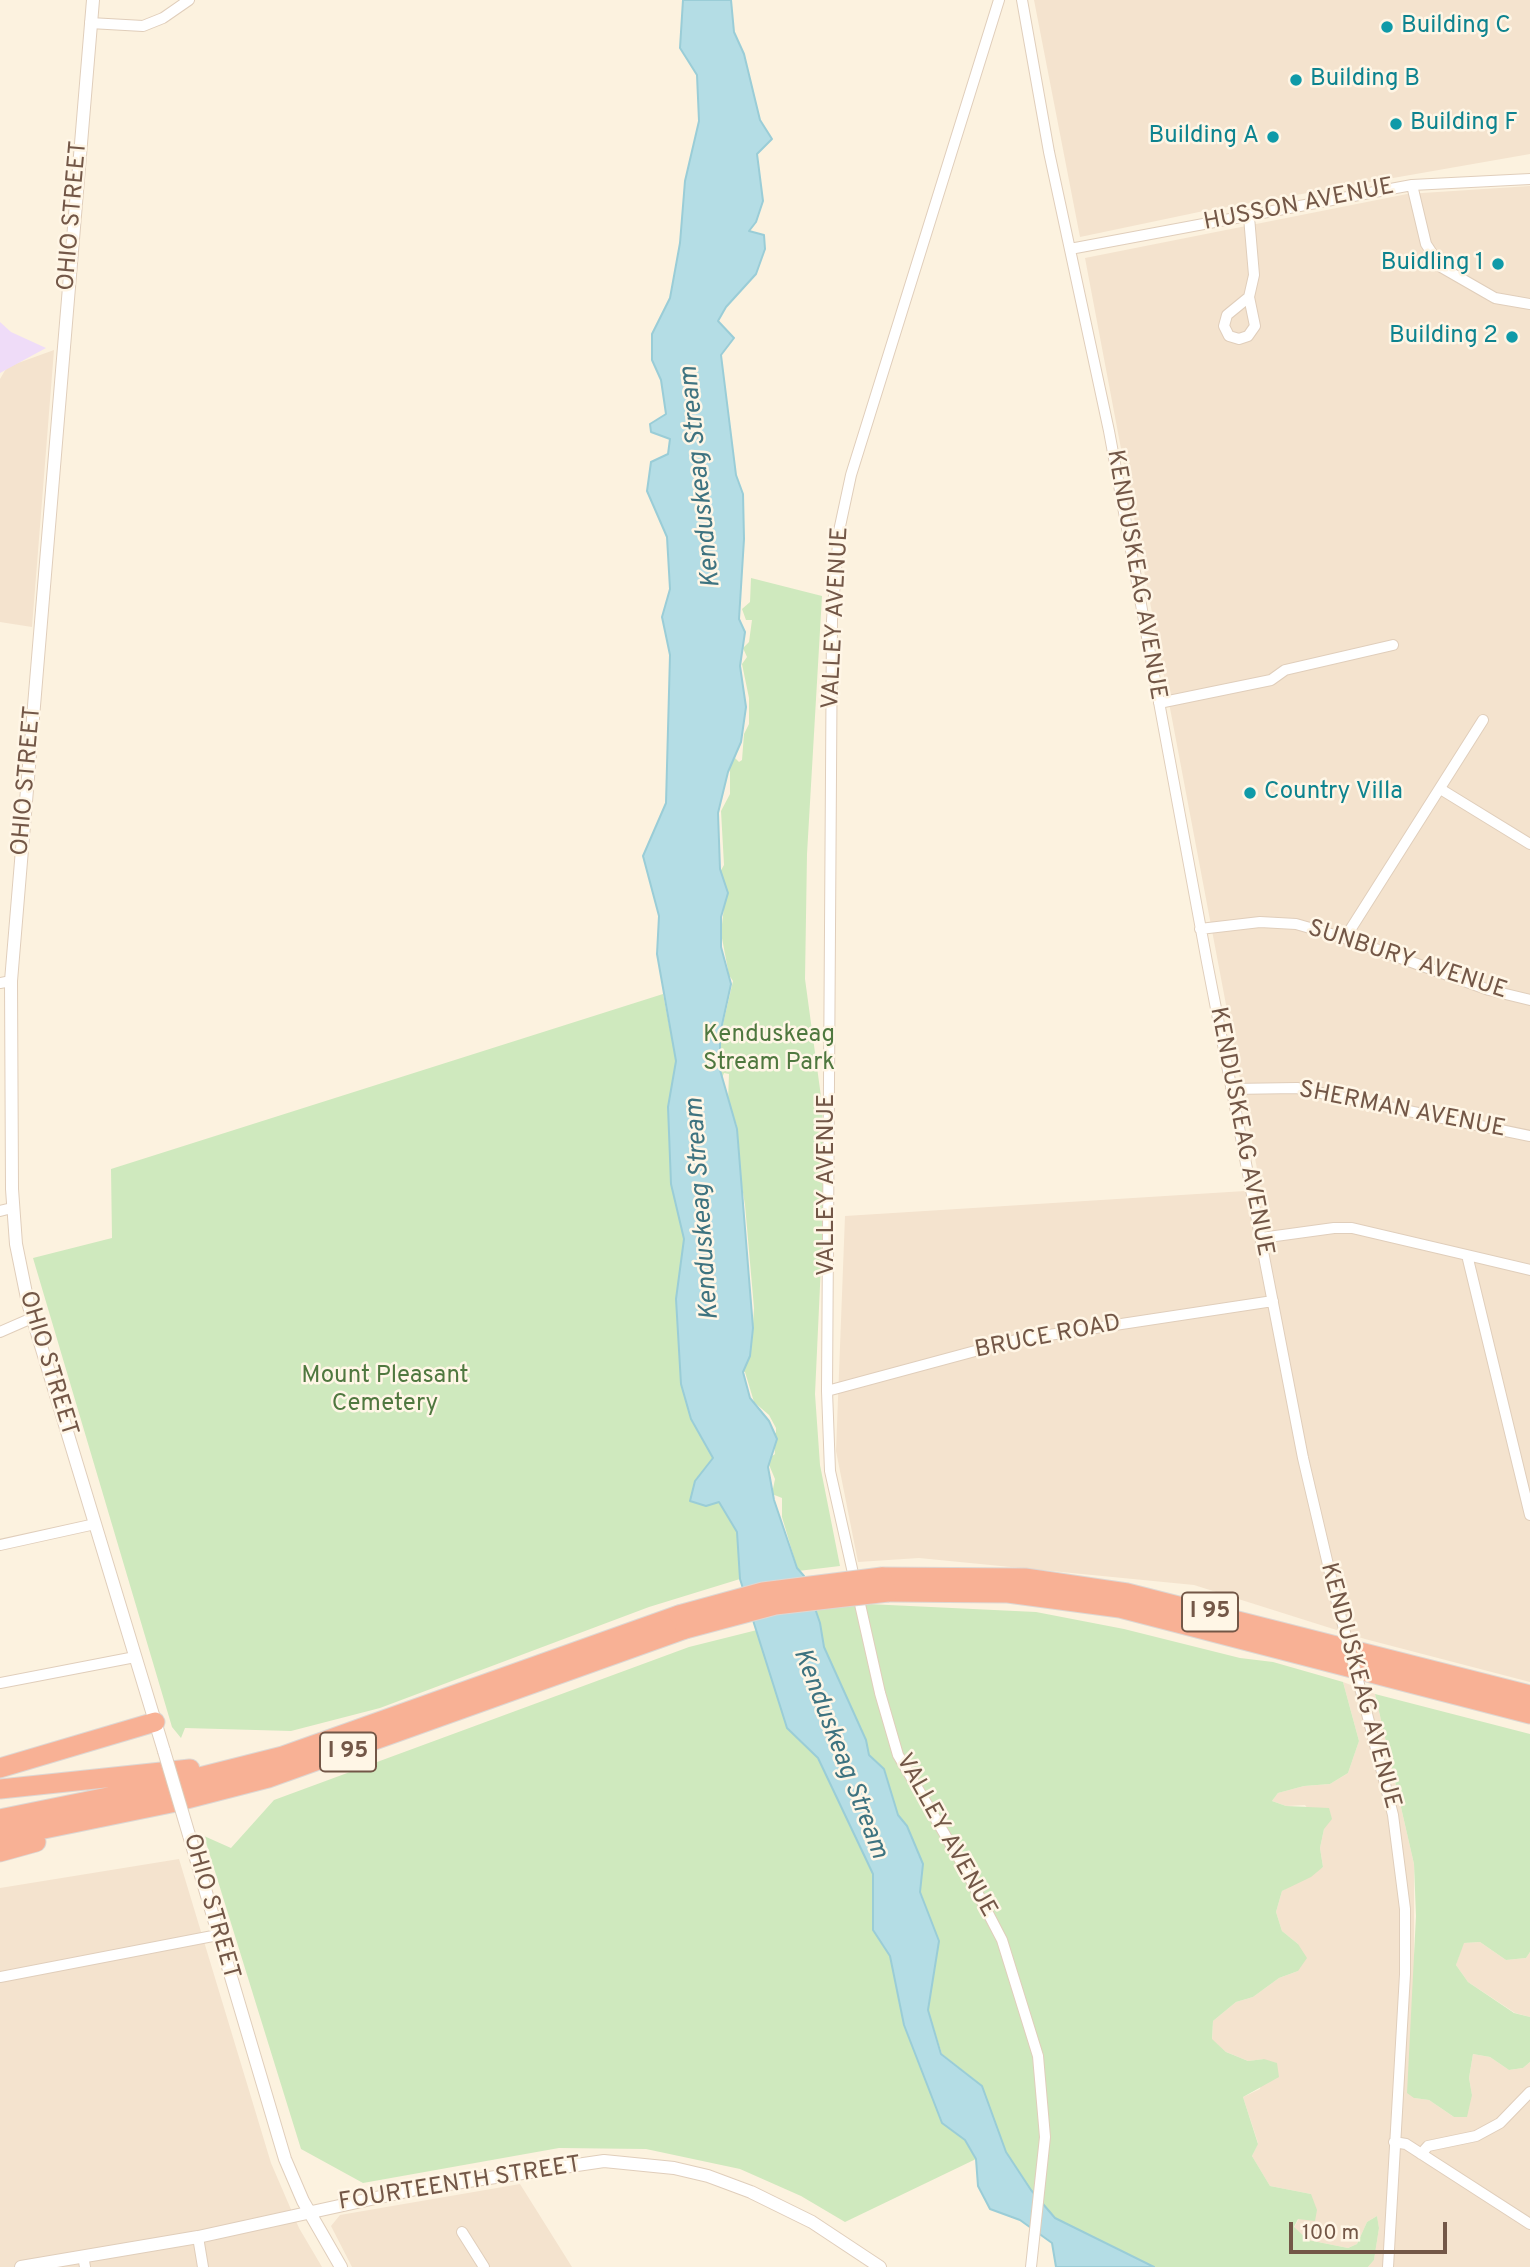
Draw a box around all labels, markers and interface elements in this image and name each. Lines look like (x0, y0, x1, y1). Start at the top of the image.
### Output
place label: Building C (1401, 13, 1511, 41)
marker: Building C (1379, 19, 1395, 35)
place label: Building B (1310, 66, 1420, 94)
marker: Building B (1288, 72, 1304, 88)
place label: Building F (1410, 110, 1518, 138)
marker: Building F (1388, 116, 1404, 132)
place label: Building A (1148, 123, 1259, 151)
marker: Building A (1265, 129, 1281, 145)
street label: OHIO STREET (53, 140, 95, 292)
street label: HUSSON AVENUE (1201, 173, 1397, 239)
place label: Buidling 1 (1381, 250, 1484, 278)
marker: Buidling 1 (1490, 256, 1506, 272)
place label: Building 2 (1389, 323, 1498, 351)
marker: Building 2 (1504, 329, 1520, 345)
water label: Kenduskeag Stream (675, 365, 729, 589)
street label: KENDUSKEAG AVENUE (1099, 448, 1171, 702)
street label: VALLEY AVENUE (818, 526, 856, 710)
street label: OHIO STREET (7, 705, 49, 857)
place label: Country Villa (1264, 779, 1403, 807)
marker: Country Villa (1242, 785, 1258, 801)
street label: SUNBURY AVENUE (1304, 915, 1510, 1007)
street label: KENDUSKEAG AVENUE (1202, 1005, 1278, 1259)
park label: Kenduskeag Stream Park (703, 1022, 835, 1078)
street label: SHERMAN AVENUE (1296, 1077, 1508, 1145)
street label: VALLEY AVENUE (814, 1094, 842, 1276)
water label: Kenduskeag Stream (681, 1097, 727, 1321)
street label: OHIO STREET (11, 1288, 83, 1440)
street label: BRUCE ROAD (973, 1310, 1123, 1366)
park label: Mount Pleasant Cemetery (301, 1363, 469, 1419)
street label: KENDUSKEAG AVENUE (1312, 1560, 1406, 1812)
road number: I 95 (1182, 1592, 1238, 1632)
water label: Kenduskeag Stream (785, 1644, 893, 1864)
road number: I 95 (320, 1732, 376, 1772)
street label: VALLEY AVENUE (888, 1749, 1002, 1923)
street label: OHIO STREET (175, 1831, 245, 1983)
street label: FOURTEENTH STREET (337, 2152, 583, 2218)
scale bar (1292, 2208, 1450, 2252)
text: 100 m (1302, 2220, 1359, 2247)

